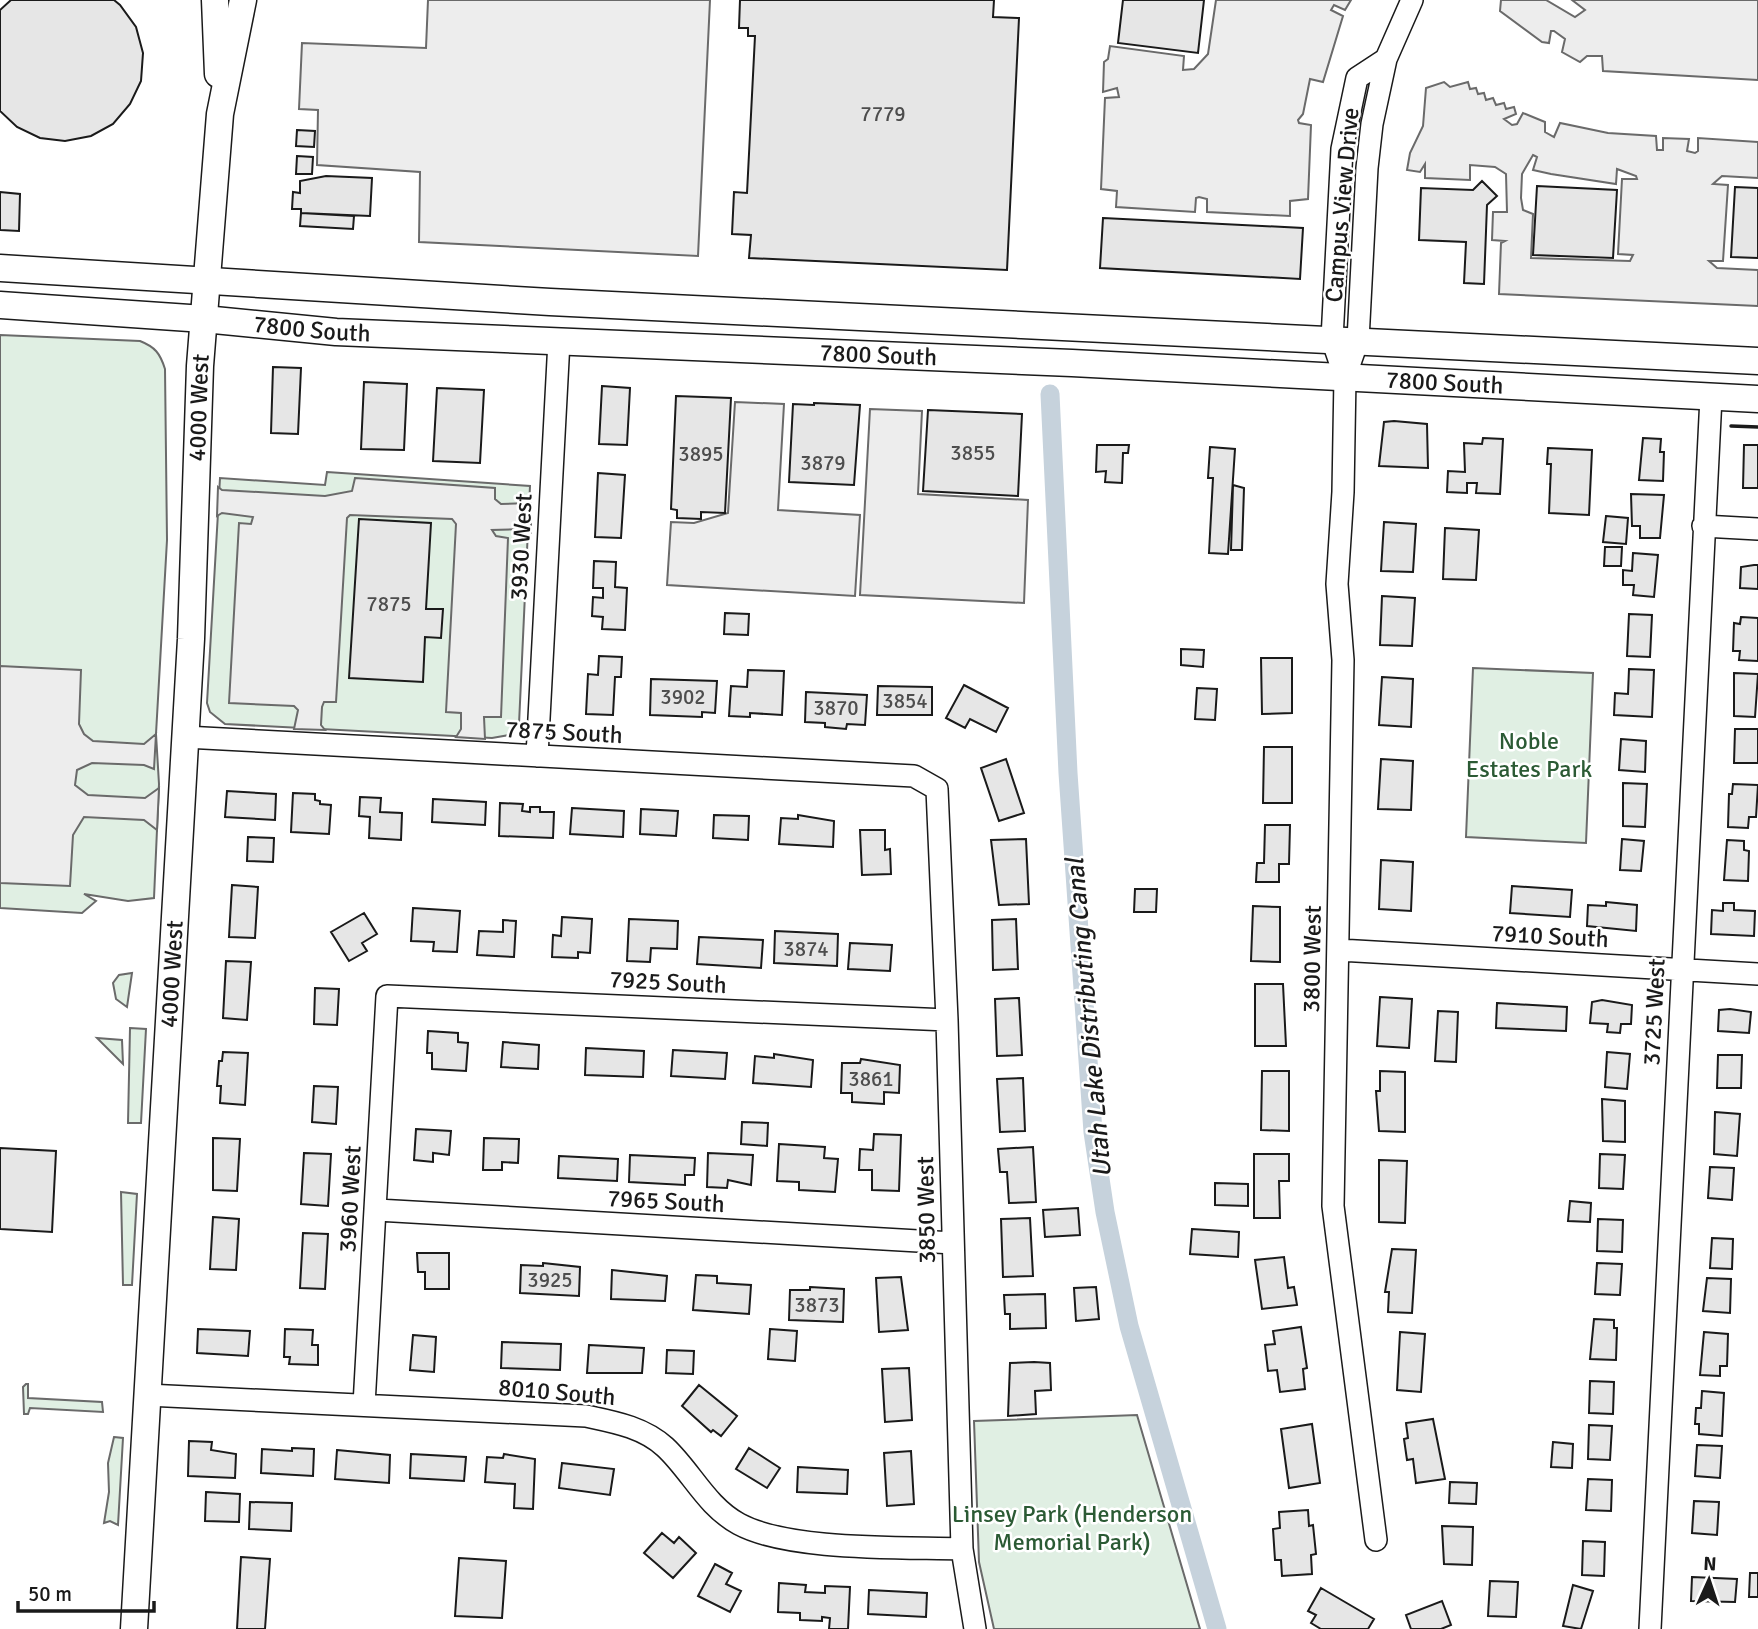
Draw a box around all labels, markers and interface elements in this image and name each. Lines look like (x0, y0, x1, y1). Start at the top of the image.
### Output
house number: 7779 (860, 101, 906, 127)
street label: Campus View Drive (1319, 106, 1365, 304)
street label: 7800 South (252, 309, 371, 348)
street label: 7800 South (819, 337, 938, 372)
street label: 4000 West (182, 353, 216, 462)
street label: 7800 South (1385, 364, 1504, 401)
house number: 3855 (950, 440, 996, 466)
house number: 3895 (678, 441, 724, 467)
house number: 3879 (800, 450, 846, 476)
street label: 3930 West (503, 493, 539, 601)
house number: 7875 (366, 591, 412, 617)
house number: 3902 (660, 684, 706, 710)
house number: 3854 (882, 688, 928, 714)
house number: 3870 (813, 695, 859, 721)
street label: 7875 South (505, 714, 623, 750)
park label: Noble Estates Park (1466, 726, 1592, 784)
water label: Utah Lake Distributing Canal (1059, 855, 1119, 1179)
street label: 3800 West (1296, 905, 1328, 1013)
street label: 7910 South (1491, 918, 1609, 954)
street label: 4000 West (154, 920, 190, 1029)
house number: 3874 (783, 936, 829, 962)
street label: 3725 West (1636, 958, 1672, 1066)
street label: 7925 South (609, 964, 727, 1000)
house number: 3861 (848, 1066, 894, 1092)
street label: 3960 West (332, 1145, 368, 1253)
street label: 3850 West (910, 1156, 942, 1264)
street label: 7965 South (607, 1183, 725, 1219)
house number: 3925 (527, 1267, 573, 1293)
house number: 3873 (794, 1292, 840, 1318)
street label: 8010 South (497, 1372, 617, 1412)
park label: Linsey Park (Henderson Memorial Park) (952, 1499, 1192, 1557)
north arrow (1674, 1545, 1744, 1615)
text: N (1703, 1552, 1717, 1576)
scale bar (18, 1570, 154, 1614)
text: 50 m (28, 1581, 72, 1607)

